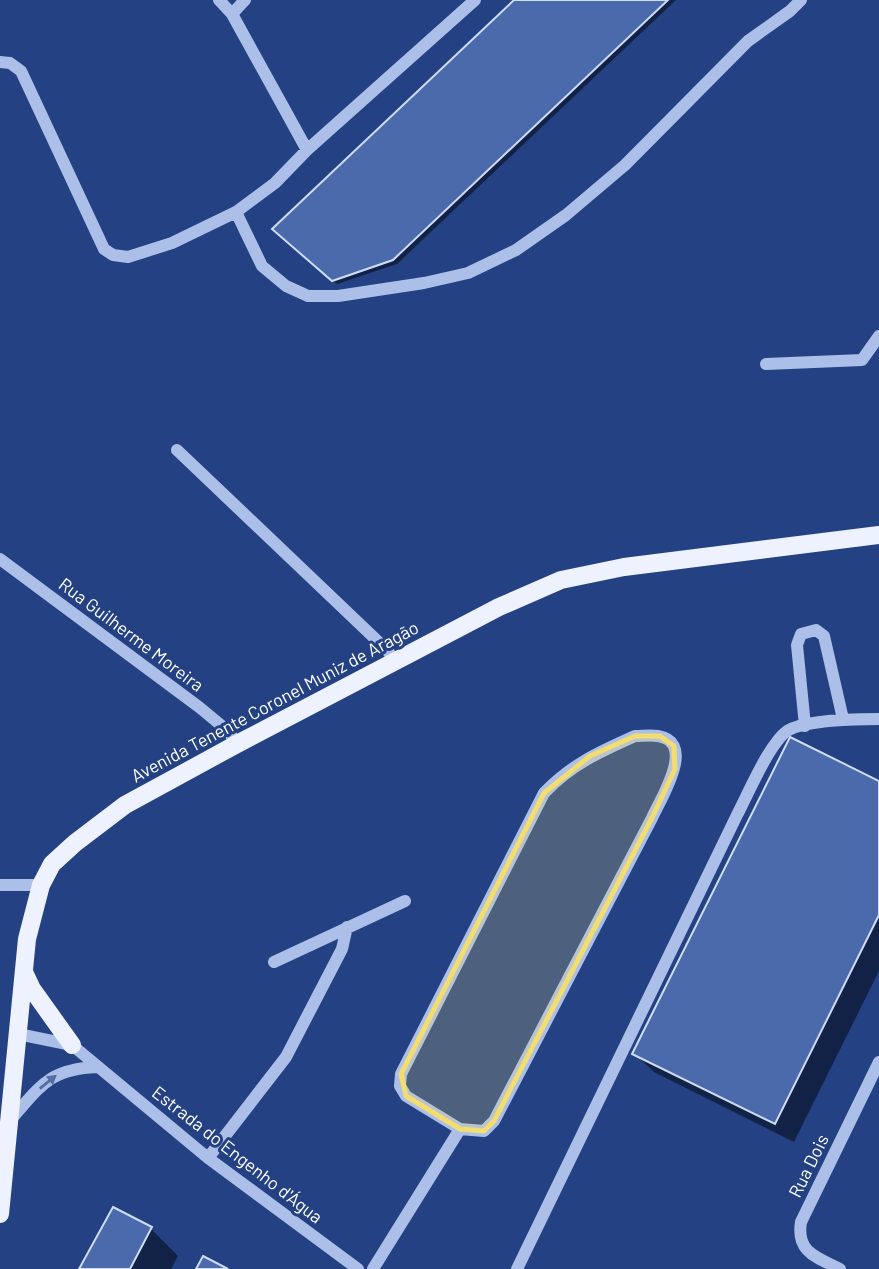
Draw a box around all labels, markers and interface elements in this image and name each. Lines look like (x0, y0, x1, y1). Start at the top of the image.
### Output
street label: Rua Guilherme Moreira (55, 573, 208, 696)
street label: Avenida Tenente Coronel Muniz de Aragão (127, 616, 422, 787)
one-way arrow (38, 1074, 56, 1089)
street label: Estrada do Engenho d'Água (148, 1081, 327, 1228)
street label: Rua Dois (783, 1130, 833, 1201)

